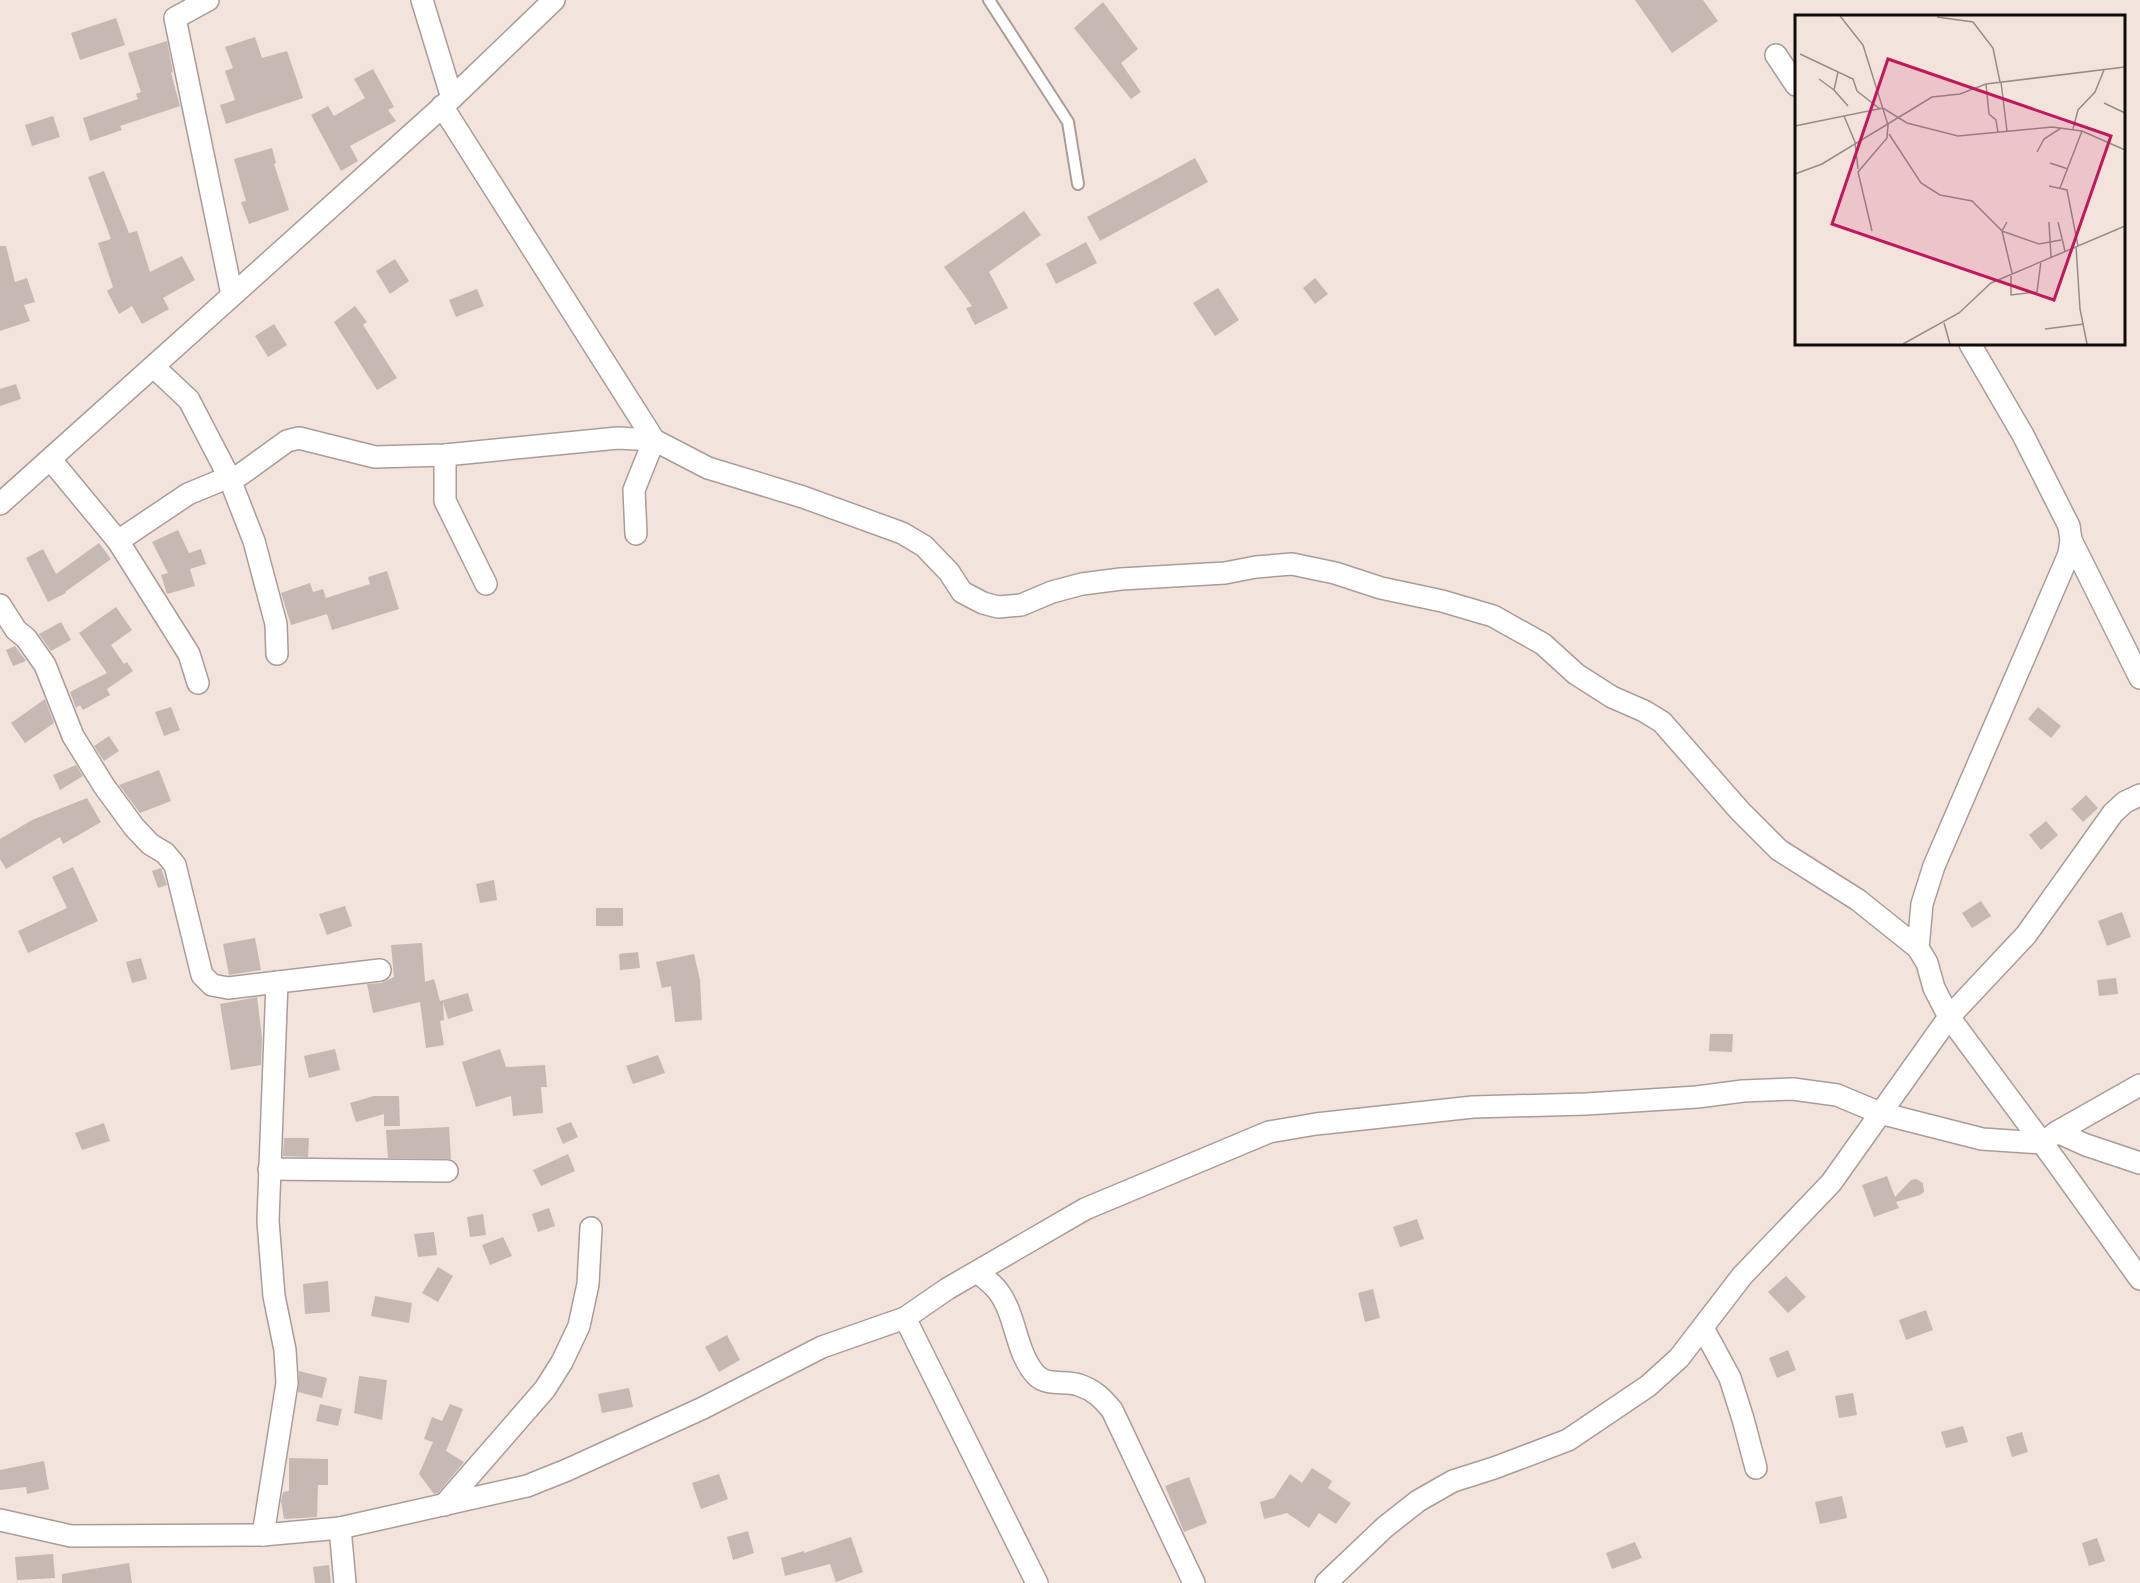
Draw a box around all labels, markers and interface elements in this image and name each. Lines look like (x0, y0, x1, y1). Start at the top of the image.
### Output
inset map (1795, 15, 2125, 345)

